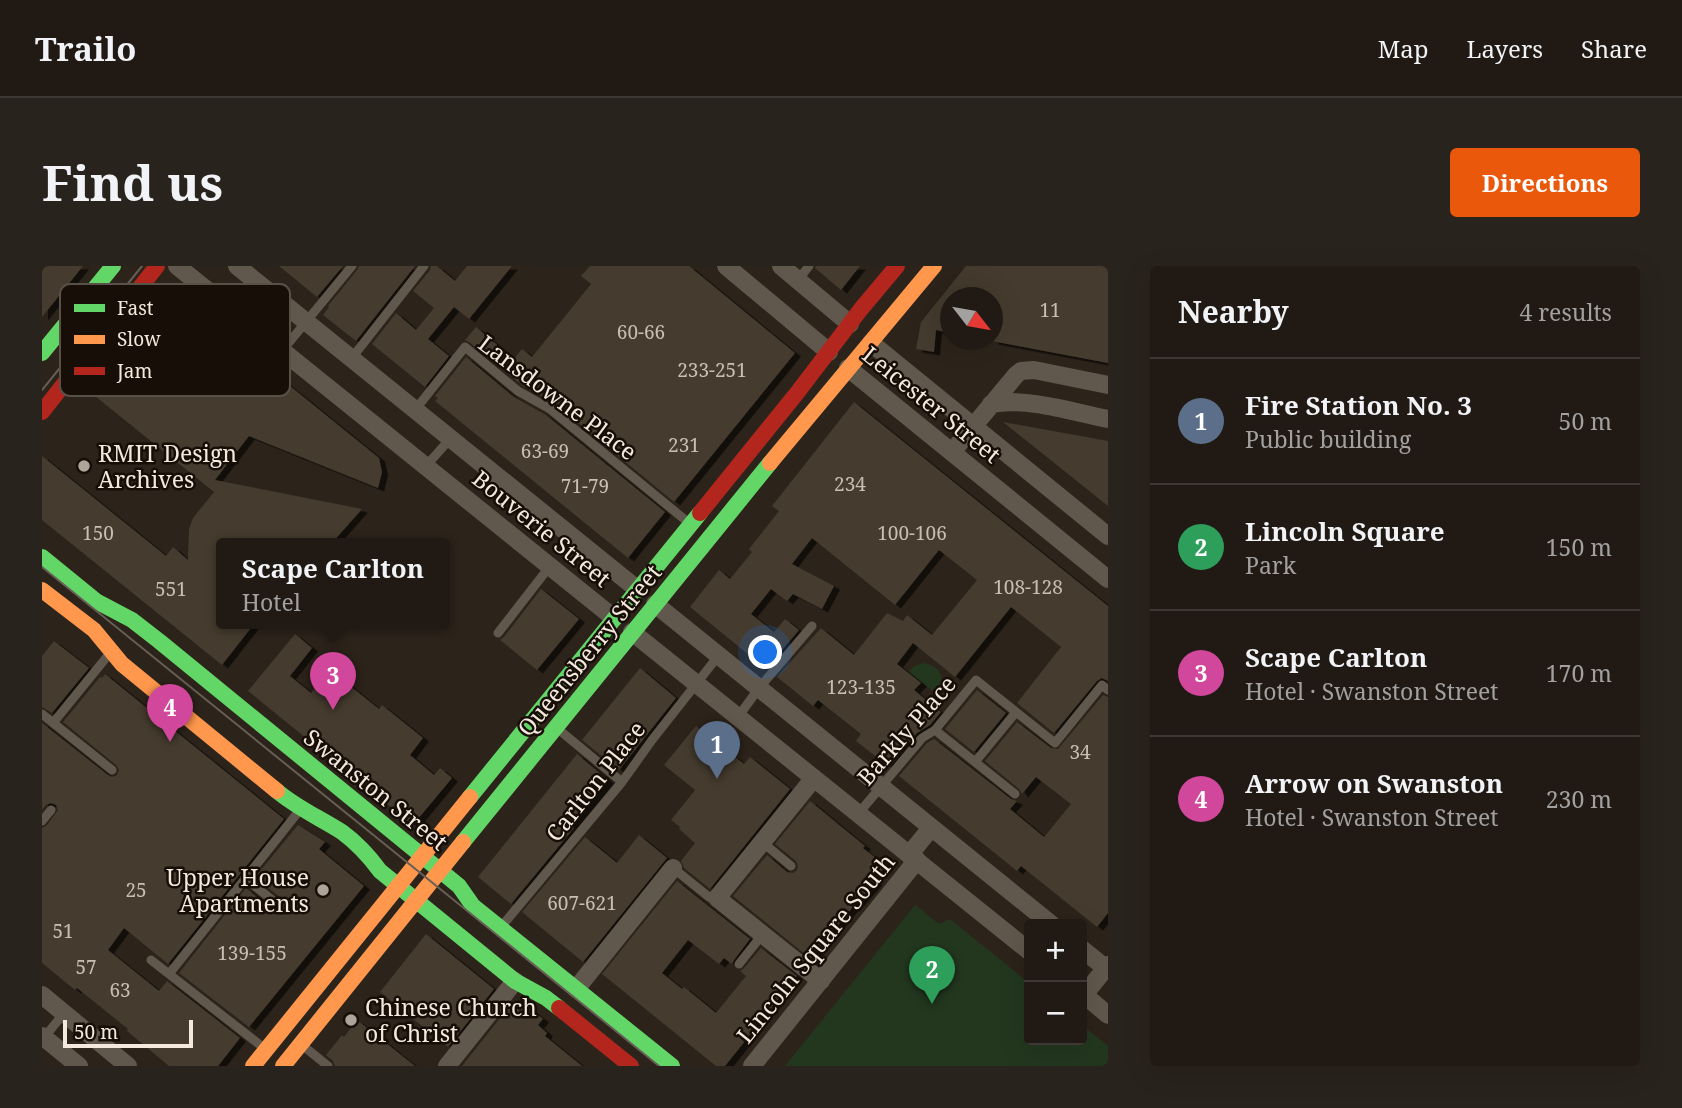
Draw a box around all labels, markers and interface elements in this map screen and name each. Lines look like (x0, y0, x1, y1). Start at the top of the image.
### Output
text: Trailo (35, 26, 136, 71)
text: Map (1378, 32, 1429, 65)
text: Layers (1467, 32, 1543, 65)
text: Share (1581, 32, 1647, 65)
button: Directions (1450, 148, 1640, 217)
text: Find us (42, 149, 223, 215)
legend (60, 284, 290, 396)
north arrow (940, 287, 1003, 350)
text: Nearby (1178, 291, 1289, 332)
text: Fast (117, 295, 154, 321)
text: 4 results (1519, 296, 1612, 328)
house number: 11 (1039, 297, 1061, 323)
house number: 60-66 (617, 319, 665, 345)
text: Slow (117, 326, 161, 352)
street label: Lansdowne Place (472, 327, 644, 467)
street label: Leicester Street (856, 338, 1008, 470)
house number: 233-251 (677, 357, 747, 383)
text: Jam (116, 358, 152, 384)
text: Fire Station No. 3 (1245, 387, 1472, 423)
text: 1 (1195, 405, 1208, 437)
text: 50 m (1559, 405, 1612, 437)
text: Public building (1245, 423, 1411, 455)
house number: 231 (668, 432, 700, 458)
place label: RMIT Design Archives (98, 437, 237, 495)
house number: 63-69 (521, 438, 569, 464)
marker: RMIT Design Archives (76, 458, 92, 474)
street label: Bouverie Street (466, 462, 618, 594)
house number: 234 (834, 471, 866, 497)
house number: 71-79 (561, 473, 609, 499)
text: Lincoln Square (1245, 513, 1445, 549)
house number: 150 (82, 520, 114, 546)
house number: 100-106 (877, 520, 947, 546)
text: 2 (1195, 531, 1208, 563)
text: 150 m (1546, 531, 1612, 563)
popup (216, 538, 450, 629)
text: Park (1245, 549, 1296, 581)
text: Scape Carlton (242, 550, 424, 586)
street label: Queensberry Street (510, 557, 668, 743)
house number: 108-128 (993, 574, 1063, 600)
house number: 551 (155, 576, 187, 602)
text: Hotel (242, 586, 301, 618)
your location (748, 635, 782, 669)
text: Scape Carlton (1245, 639, 1427, 675)
pin: 3 (310, 652, 356, 710)
text: 3 (1195, 657, 1208, 689)
text: 170 m (1546, 657, 1612, 689)
street label: Barkly Place (849, 668, 963, 792)
house number: 123-135 (826, 674, 896, 700)
text: Hotel · Swanston Street (1245, 675, 1498, 707)
pin: 4 (147, 684, 193, 742)
street label: Carlton Place (538, 714, 652, 848)
street label: Swanston Street (297, 721, 455, 857)
pin: 1 (694, 721, 740, 779)
house number: 34 (1069, 739, 1091, 765)
text: Arrow on Swanston (1245, 765, 1503, 801)
text: 4 (1195, 783, 1208, 815)
text: 230 m (1546, 783, 1612, 815)
text: Hotel · Swanston Street (1245, 801, 1498, 833)
street label: Lincoln Square South (728, 846, 902, 1050)
place label: Upper House Apartments (166, 861, 309, 919)
house number: 25 (125, 877, 147, 903)
marker: Upper House Apartments (315, 882, 331, 898)
house number: 607-621 (547, 890, 617, 916)
house number: 51 (52, 918, 74, 944)
map controls (1024, 919, 1087, 1045)
button: + (1024, 919, 1087, 982)
house number: 139-155 (217, 940, 287, 966)
pin: 2 (909, 946, 955, 1004)
house number: 57 (75, 954, 97, 980)
house number: 63 (109, 977, 131, 1003)
button: − (1024, 982, 1087, 1045)
place label: Chinese Church of Christ (365, 991, 537, 1049)
marker: Chinese Church of Christ (343, 1012, 359, 1028)
scale bar (63, 1017, 192, 1049)
text: 50 m (74, 1019, 118, 1045)

